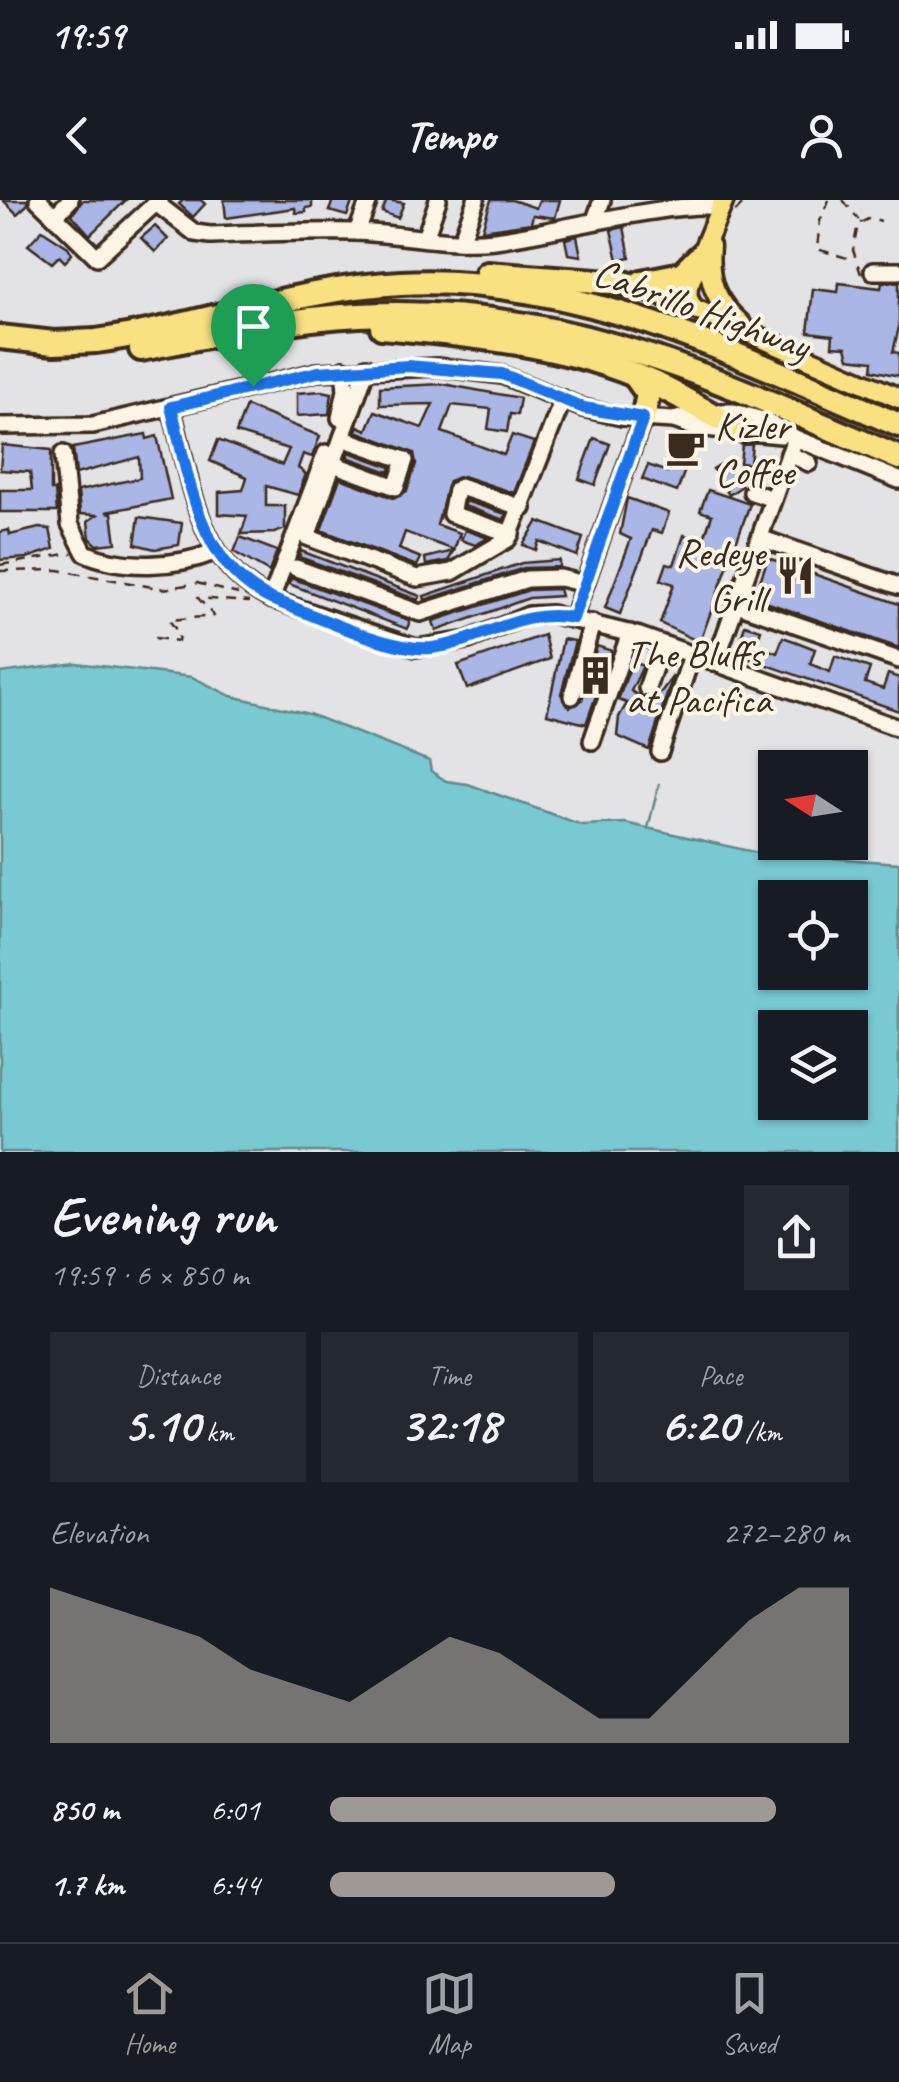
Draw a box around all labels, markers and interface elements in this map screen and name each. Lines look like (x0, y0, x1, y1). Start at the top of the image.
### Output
text: 19:59 (50, 12, 124, 59)
text: Tempo (404, 107, 495, 164)
icon: back (50, 108, 105, 163)
icon: person (794, 108, 849, 163)
street label: Cabrillo Highway (587, 247, 819, 372)
pin (211, 284, 296, 387)
icon: arrive (226, 299, 281, 354)
place label: Kizler Coffee (715, 401, 797, 497)
cafe icon: Kizler Coffee (664, 427, 706, 469)
place label: Redeye Grill (676, 528, 771, 624)
restaurant icon: Redeye Grill (774, 554, 816, 596)
place label: The Bluffs at Pacifica (626, 629, 774, 725)
building icon: The Bluffs at Pacifica (575, 655, 617, 697)
north arrow (758, 750, 868, 860)
map controls (758, 750, 868, 1120)
button: locate (758, 880, 868, 990)
button: layers (758, 1010, 868, 1120)
text: Evening run (50, 1181, 275, 1251)
button: share (744, 1185, 849, 1290)
text: 19:59 · 6 × 850 m (50, 1254, 248, 1295)
text: Distance (136, 1358, 220, 1393)
text: Time (428, 1358, 471, 1393)
text: Pace (699, 1358, 742, 1393)
text: 5.10 (123, 1393, 199, 1456)
text: 32:18 (400, 1393, 499, 1456)
text: 6:20 (660, 1393, 738, 1456)
text: km (199, 1414, 234, 1449)
text: /km (738, 1414, 782, 1449)
text: Elevation (50, 1512, 148, 1553)
text: 272–280 m (723, 1512, 849, 1553)
text: 850 m (50, 1789, 119, 1830)
text: 6:01 (210, 1789, 260, 1830)
text: 1.7 km (50, 1864, 124, 1905)
text: 6:44 (210, 1864, 260, 1905)
tab: Home (122, 1966, 177, 2061)
tab: Map (422, 1966, 477, 2061)
tab: Saved (722, 1966, 777, 2061)

